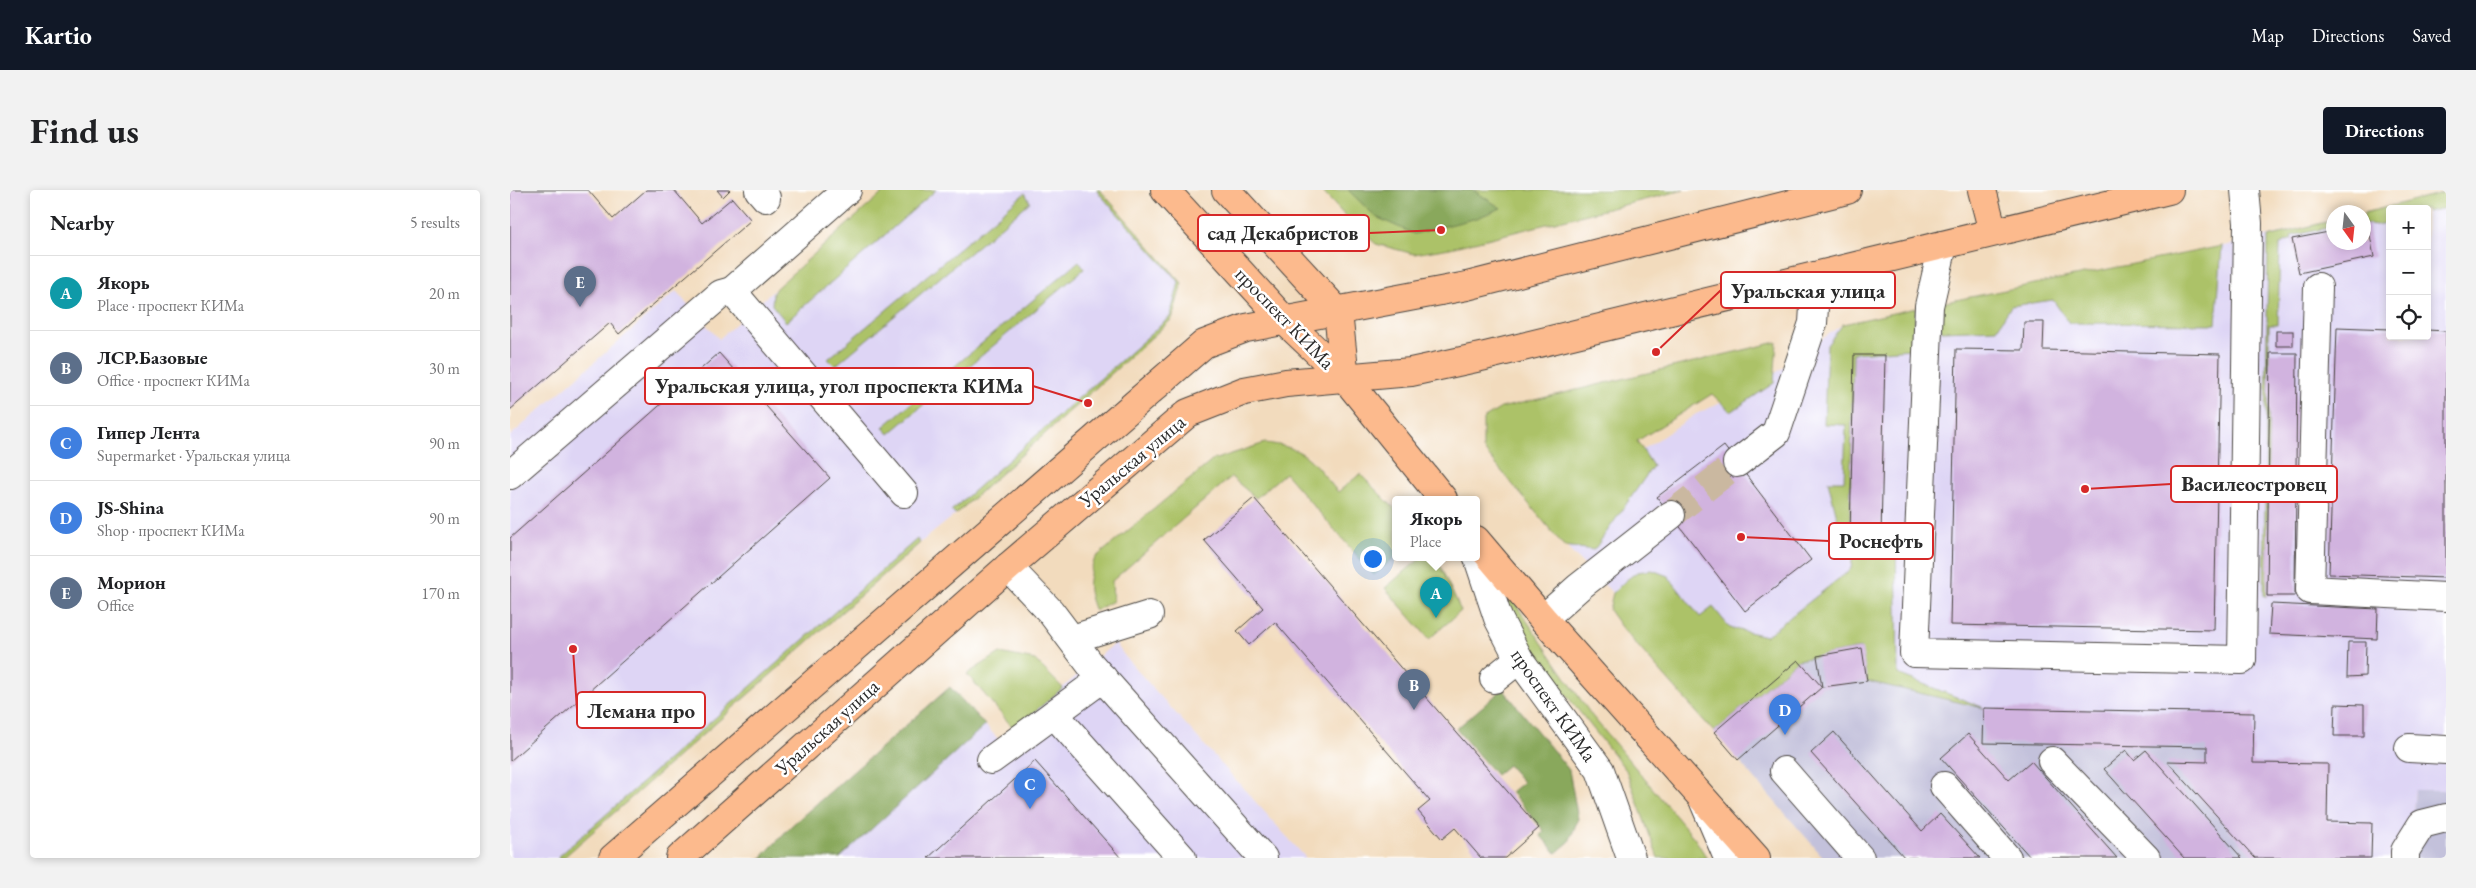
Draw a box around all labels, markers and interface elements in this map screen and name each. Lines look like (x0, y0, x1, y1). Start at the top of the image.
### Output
text: Kartio (25, 20, 92, 51)
text: Map (2252, 24, 2284, 47)
text: Directions (2312, 24, 2384, 47)
text: Saved (2412, 24, 2451, 47)
button: Directions (2323, 107, 2446, 154)
text: Find us (30, 108, 139, 153)
north arrow (2326, 205, 2371, 250)
map controls (2386, 205, 2431, 340)
button: + (2386, 205, 2431, 250)
text: Nearby (50, 209, 114, 236)
text: 5 results (410, 212, 460, 233)
callout: сад Декабристов (1198, 215, 1369, 251)
text: сад Декабристов (1207, 219, 1359, 246)
button: − (2386, 250, 2431, 295)
street label: проспект КИМа (1230, 261, 1340, 375)
pin: E (564, 266, 596, 307)
text: Якорь (97, 270, 150, 295)
callout: Уральская улица (1721, 272, 1895, 308)
text: Уральская улица (1730, 277, 1886, 304)
text: A (60, 283, 72, 304)
text: 20 m (429, 283, 460, 304)
text: Place · проспект КИМа (97, 295, 244, 316)
button: locate (2386, 295, 2431, 340)
text: ЛСР.Базовые (97, 345, 208, 370)
text: B (61, 358, 71, 379)
text: 30 m (429, 358, 460, 379)
callout: Уральская улица, угол проспекта КИМа (645, 368, 1033, 404)
text: Office · проспект КИМа (97, 370, 250, 391)
text: Уральская улица, угол проспекта КИМа (654, 372, 1024, 399)
street label: Уральская улица (1073, 409, 1191, 514)
text: Гипер Лента (97, 420, 200, 445)
text: C (60, 433, 72, 454)
text: 90 m (429, 433, 460, 454)
text: Supermarket · Уральская улица (97, 445, 290, 466)
callout: Василеостровец (2171, 466, 2337, 502)
text: Василеостровец (2181, 470, 2327, 497)
text: JS-Shina (97, 495, 164, 520)
popup (1392, 496, 1480, 561)
text: Якорь (1410, 506, 1462, 531)
text: D (60, 508, 72, 529)
text: 90 m (429, 508, 460, 529)
text: Shop · проспект КИМа (97, 520, 245, 541)
callout: Роснефть (1829, 523, 1933, 559)
text: Роснефть (1839, 527, 1923, 554)
text: Place (1410, 531, 1441, 552)
your location (1360, 546, 1386, 572)
text: Морион (97, 570, 166, 595)
pin: A (1420, 577, 1452, 618)
text: E (61, 583, 71, 604)
text: 170 m (421, 583, 460, 604)
text: Office (97, 595, 134, 616)
street label: проспект КИМа (1505, 643, 1603, 767)
pin: B (1398, 669, 1430, 710)
street label: Уральская улица (769, 673, 885, 781)
callout: Лемана про (577, 692, 705, 728)
pin: D (1769, 694, 1801, 735)
text: Лемана про (587, 697, 695, 724)
pin: C (1014, 768, 1046, 809)

